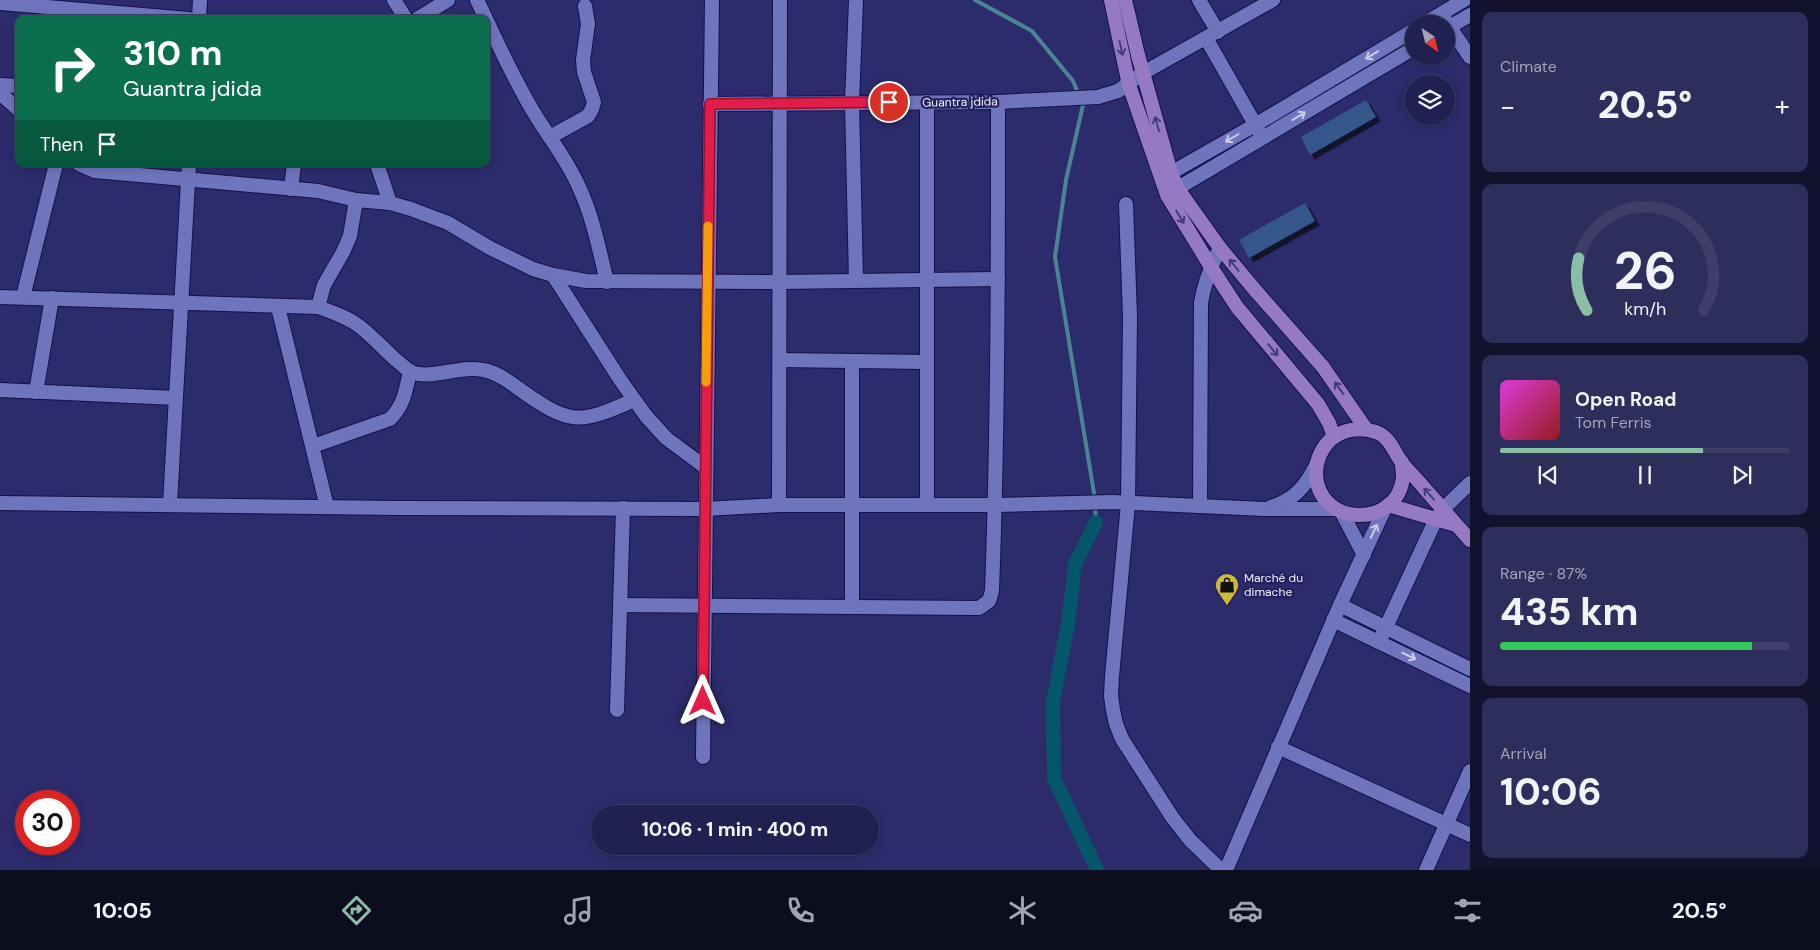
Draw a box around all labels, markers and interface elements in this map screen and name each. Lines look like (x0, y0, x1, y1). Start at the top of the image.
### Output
north arrow (1405, 15, 1455, 65)
map controls (1405, 15, 1455, 125)
text: 310 m (123, 30, 222, 76)
icon: right (40, 35, 105, 100)
one-way arrow (1117, 39, 1126, 55)
one-way arrow (1365, 51, 1379, 61)
text: Climate (1500, 56, 1557, 77)
text: Guantra jdida (123, 74, 262, 103)
button: layers (1405, 75, 1455, 125)
text: 20.5° (1598, 80, 1692, 130)
pin (868, 81, 910, 123)
icon: arrive (875, 88, 903, 116)
text: − (1500, 88, 1515, 125)
text: + (1775, 88, 1790, 125)
street label: Guantra jdida (922, 93, 998, 111)
one-way arrow (1292, 111, 1306, 121)
one-way arrow (1152, 116, 1162, 132)
icon: arrive (93, 130, 121, 158)
text: Then (40, 132, 83, 157)
one-way arrow (1226, 134, 1240, 144)
one-way arrow (1176, 209, 1186, 223)
text: 26 (1614, 237, 1676, 305)
one-way arrow (1228, 258, 1239, 271)
text: km/h (1624, 297, 1666, 321)
one-way arrow (1268, 343, 1279, 356)
one-way arrow (1334, 382, 1344, 396)
text: Open Road (1575, 387, 1677, 412)
text: Tom Ferris (1575, 412, 1652, 433)
icon: previous (1534, 461, 1562, 489)
icon: pause (1631, 461, 1659, 489)
icon: next (1728, 461, 1756, 489)
one-way arrow (1424, 487, 1435, 500)
one-way arrow (1370, 524, 1380, 539)
text: Range · 87% (1500, 563, 1587, 584)
place label: Marché du dimache (1244, 570, 1303, 600)
shop icon: Marché du dimache (1214, 572, 1240, 606)
text: 435 km (1500, 587, 1639, 637)
one-way arrow (1401, 652, 1416, 661)
position arrow (676, 674, 728, 726)
text: Arrival (1500, 743, 1547, 764)
text: 10:06 (1500, 767, 1602, 817)
speed limit sign: 30 (15, 790, 80, 855)
text: 10:06 · 1 min · 400 m (642, 817, 828, 842)
icon: directions (339, 893, 374, 928)
icon: music (561, 893, 596, 928)
icon: phone (783, 893, 818, 928)
icon: climate (1005, 893, 1040, 928)
icon: car (1228, 893, 1263, 928)
icon: filters (1450, 893, 1485, 928)
text: 10:05 (94, 896, 152, 925)
text: 20.5° (1672, 896, 1726, 925)

